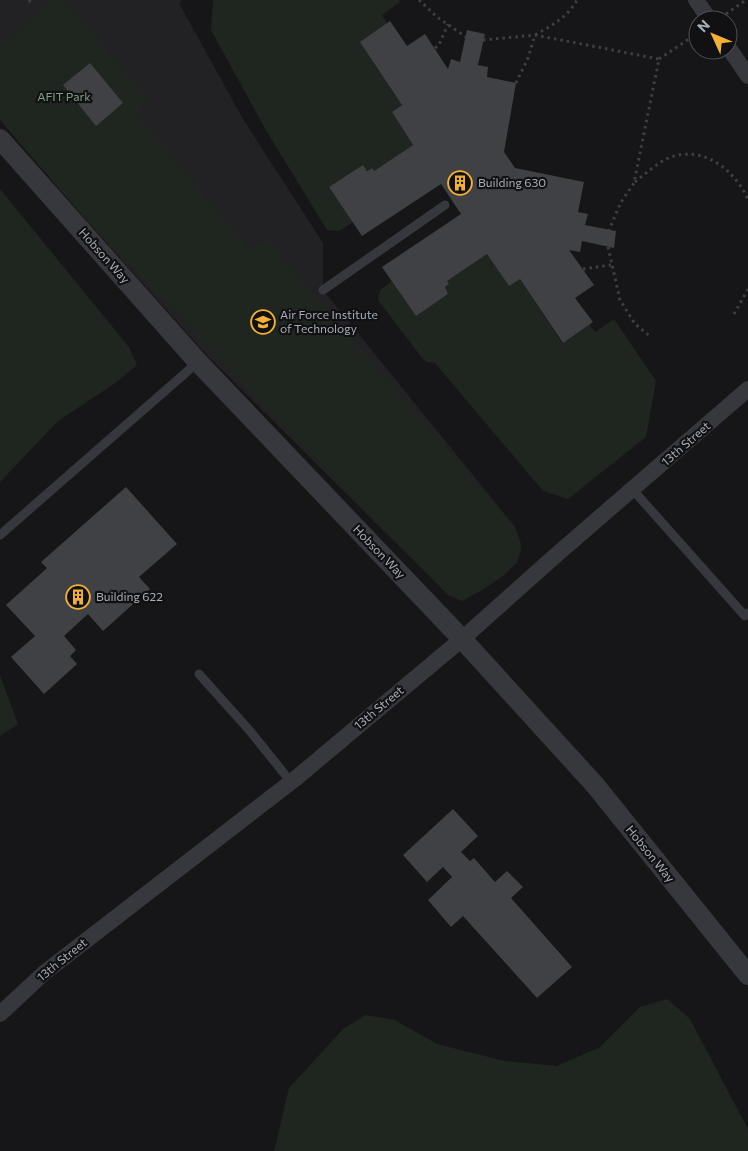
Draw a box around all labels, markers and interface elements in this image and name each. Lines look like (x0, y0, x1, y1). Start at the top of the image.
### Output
north arrow (688, 10, 738, 60)
text: N (694, 16, 713, 35)
park label: AFIT Park (37, 89, 91, 103)
building icon: Building 630 (447, 170, 473, 196)
place label: Building 630 (478, 175, 546, 189)
street label: Hobson Way (76, 225, 133, 286)
place label: Air Force Institute of Technology (280, 307, 378, 335)
school or university icon: Air Force Institute of Technology (250, 309, 276, 335)
street label: 13th Street (658, 418, 713, 468)
street label: Hobson Way (351, 522, 409, 581)
building icon: Building 622 (65, 584, 91, 610)
place label: Building 622 (96, 589, 163, 603)
street label: 13th Street (351, 683, 406, 732)
street label: Hobson Way (624, 822, 678, 885)
street label: 13th Street (34, 935, 89, 984)

